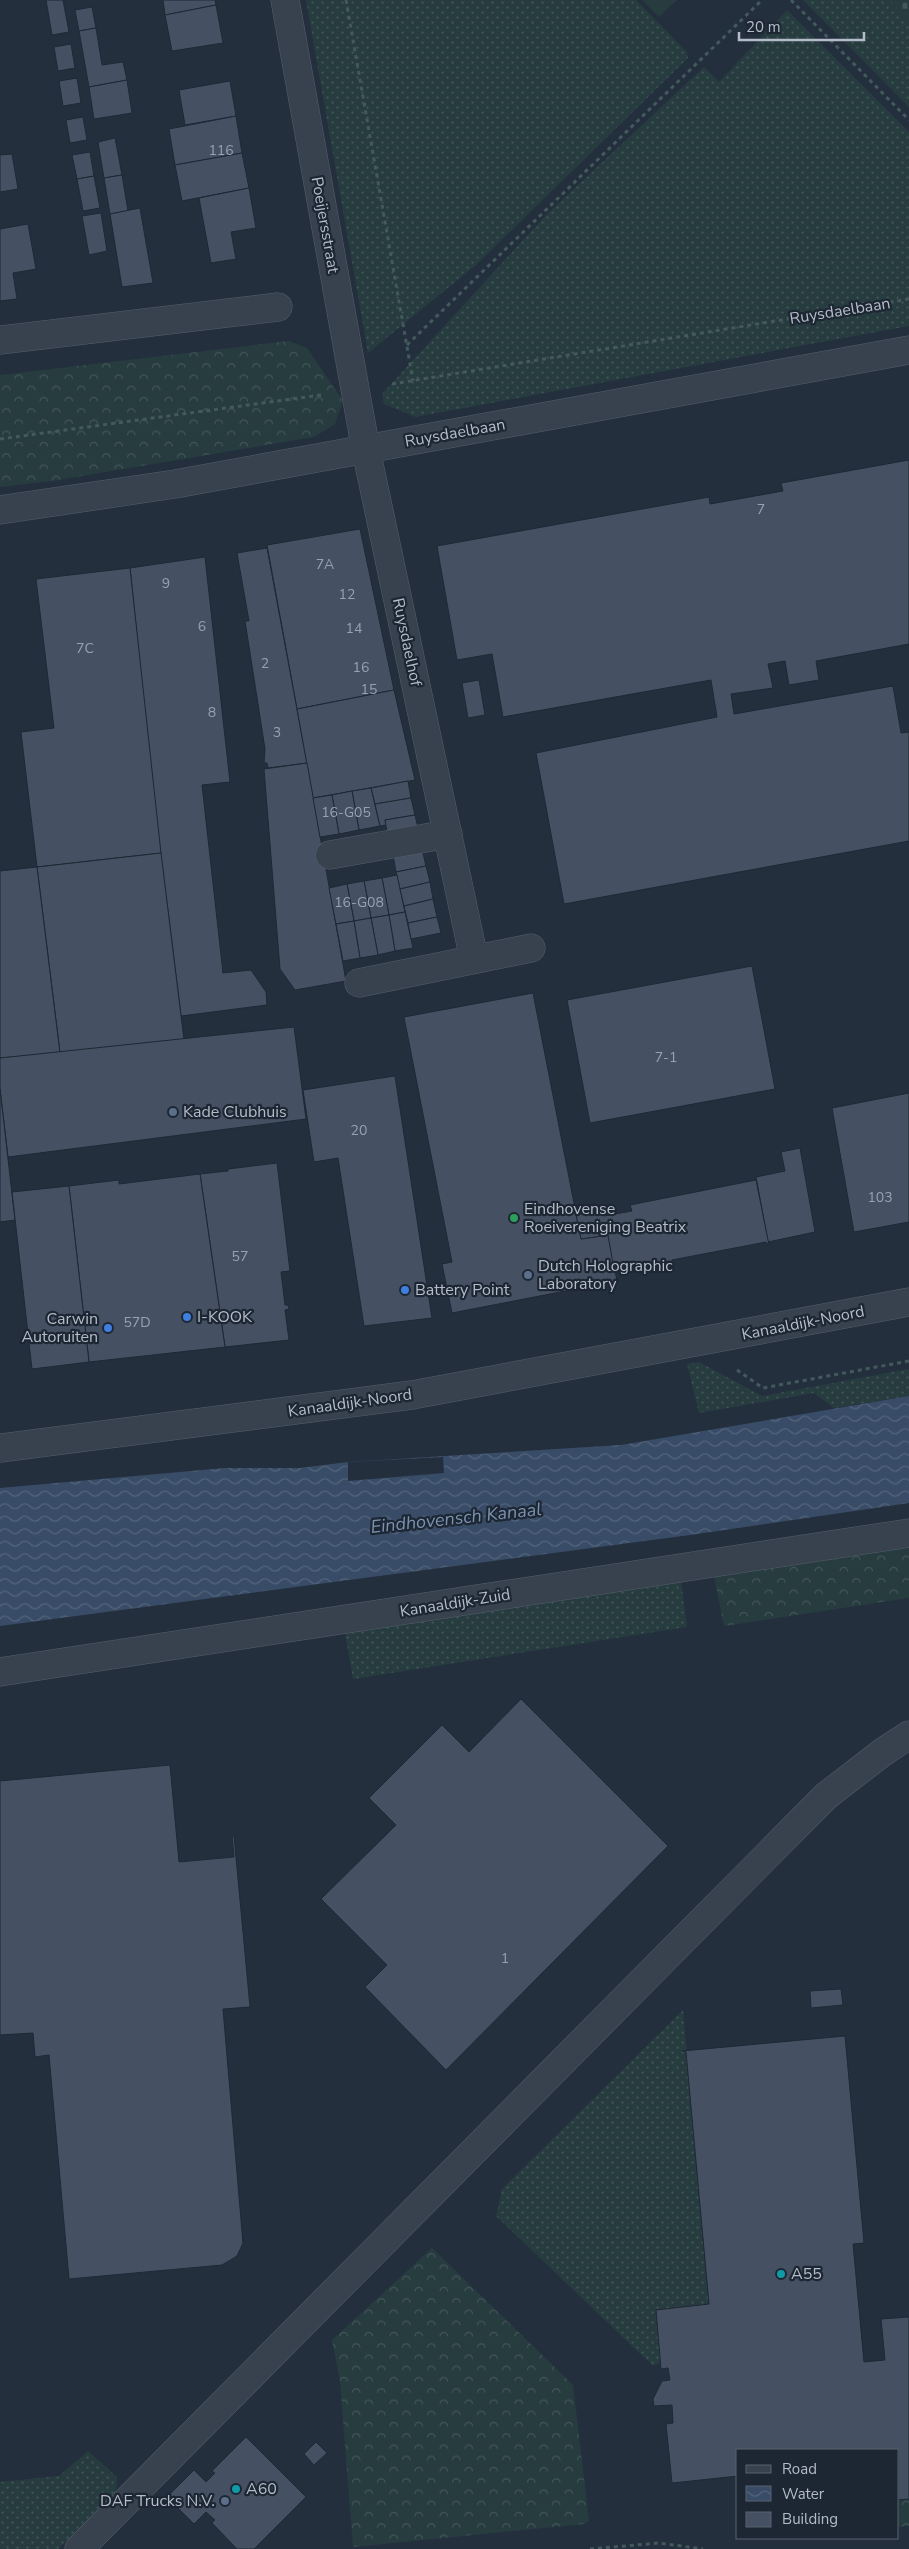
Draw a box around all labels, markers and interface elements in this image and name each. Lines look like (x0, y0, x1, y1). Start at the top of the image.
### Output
scale bar (739, 10, 864, 42)
text: 20 m (746, 17, 781, 37)
house number: 116 (208, 141, 234, 160)
street label: Poeijersstraat (306, 175, 344, 276)
street label: Ruysdaelbaan (788, 292, 892, 330)
street label: Ruysdaelbaan (403, 413, 507, 453)
house number: 7 (757, 500, 765, 519)
house number: 7A (316, 555, 334, 574)
house number: 9 (162, 574, 170, 593)
house number: 12 (339, 585, 355, 604)
street label: Ruysdaelhof (387, 596, 427, 689)
house number: 6 (198, 617, 206, 636)
house number: 14 (346, 619, 362, 638)
house number: 7C (76, 639, 94, 658)
house number: 2 (261, 654, 269, 673)
house number: 16 (353, 658, 369, 677)
house number: 15 (361, 680, 377, 699)
house number: 8 (208, 703, 216, 722)
house number: 3 (273, 723, 281, 742)
house number: 16-G05 (321, 803, 371, 822)
house number: 16-G08 (334, 893, 384, 912)
house number: 7-1 (655, 1048, 677, 1067)
place label: Kade Clubhuis (183, 1101, 287, 1123)
marker: Kade Clubhuis (167, 1106, 179, 1118)
house number: 20 (351, 1121, 367, 1140)
house number: 103 (867, 1188, 893, 1207)
place label: Eindhovense Roeivereniging Beatrix (524, 1198, 687, 1238)
marker: Eindhovense Roeivereniging Beatrix (508, 1212, 520, 1224)
house number: 57 (232, 1247, 248, 1266)
place label: Dutch Holographic Laboratory (538, 1255, 673, 1295)
marker: Dutch Holographic Laboratory (522, 1269, 534, 1281)
place label: Battery Point (415, 1279, 510, 1301)
marker: Battery Point (399, 1284, 411, 1296)
street label: Kanaaldijk-Noord (740, 1300, 866, 1346)
place label: I-KOOK (197, 1306, 253, 1328)
place label: Carwin Autoruiten (21, 1308, 98, 1348)
marker: I-KOOK (181, 1311, 193, 1323)
house number: 57D (123, 1313, 151, 1332)
marker: Carwin Autoruiten (102, 1322, 114, 1334)
street label: Kanaaldijk-Noord (287, 1383, 413, 1423)
water label: Eindhovensch Kanaal (369, 1497, 543, 1539)
street label: Kanaaldijk-Zuid (398, 1583, 512, 1623)
house number: 1 (501, 1949, 509, 1968)
place label: A55 (791, 2263, 822, 2285)
marker: A55 (775, 2268, 787, 2280)
legend (736, 2449, 899, 2539)
text: Road (782, 2459, 817, 2479)
place label: A60 (246, 2478, 277, 2500)
marker: A60 (230, 2483, 242, 2495)
text: Water (782, 2484, 825, 2504)
place label: DAF Trucks N.V. (100, 2490, 215, 2512)
marker: DAF Trucks N.V. (219, 2495, 231, 2507)
text: Building (782, 2509, 838, 2529)

